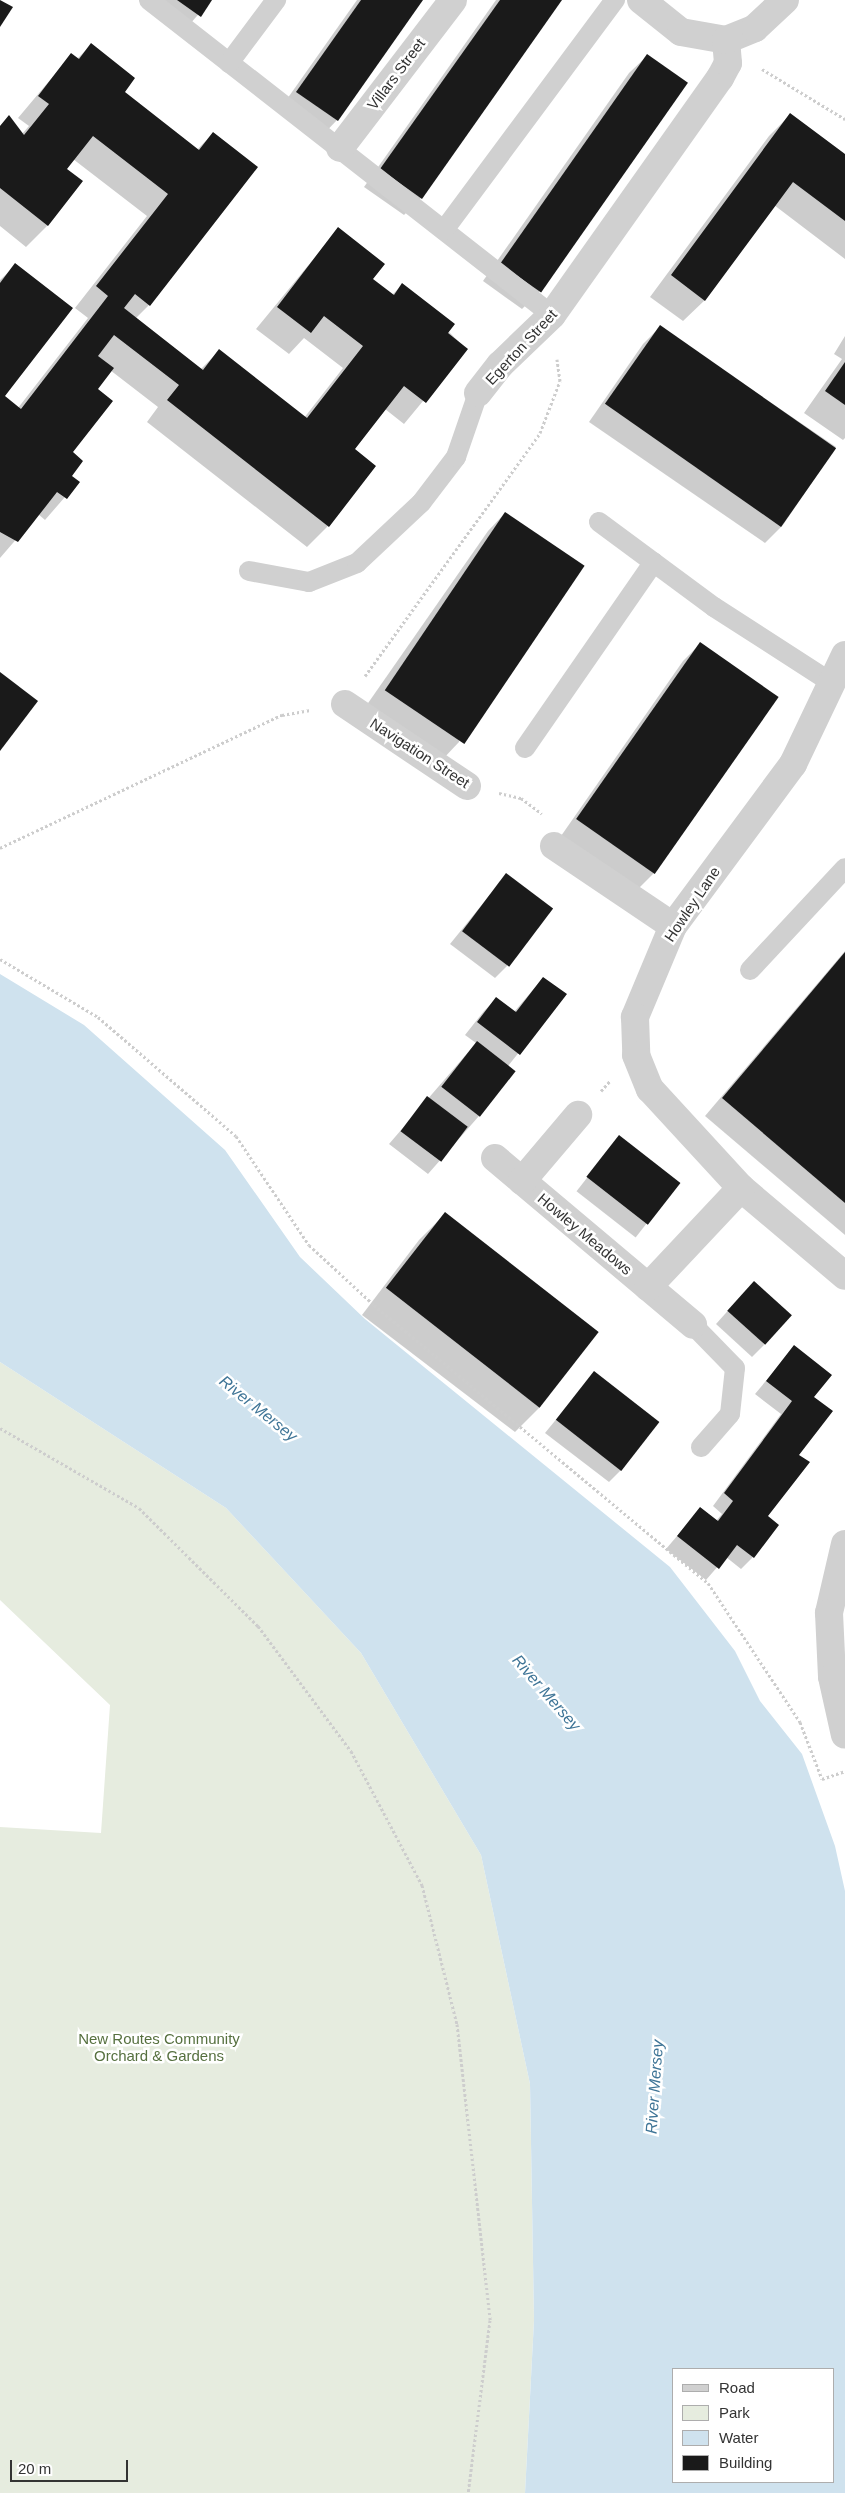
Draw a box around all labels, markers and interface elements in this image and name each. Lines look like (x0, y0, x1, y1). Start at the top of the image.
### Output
street label: Villars Street (363, 35, 429, 113)
street label: Egerton Street (481, 305, 561, 389)
street label: Navigation Street (367, 714, 473, 792)
street label: Howley Lane (660, 863, 724, 945)
street label: Howley Meadows (534, 1189, 636, 1279)
water label: River Mersey (215, 1372, 301, 1446)
water label: River Mersey (508, 1651, 584, 1735)
park label: New Routes Community Orchard & Gardens (78, 2029, 240, 2064)
water label: River Mersey (642, 2039, 668, 2135)
legend (672, 2368, 835, 2483)
text: Road (719, 2379, 755, 2396)
text: Park (719, 2404, 750, 2421)
text: Water (719, 2429, 758, 2446)
scale bar (12, 2450, 130, 2482)
text: Building (719, 2454, 772, 2471)
text: 20 m (18, 2460, 51, 2477)

